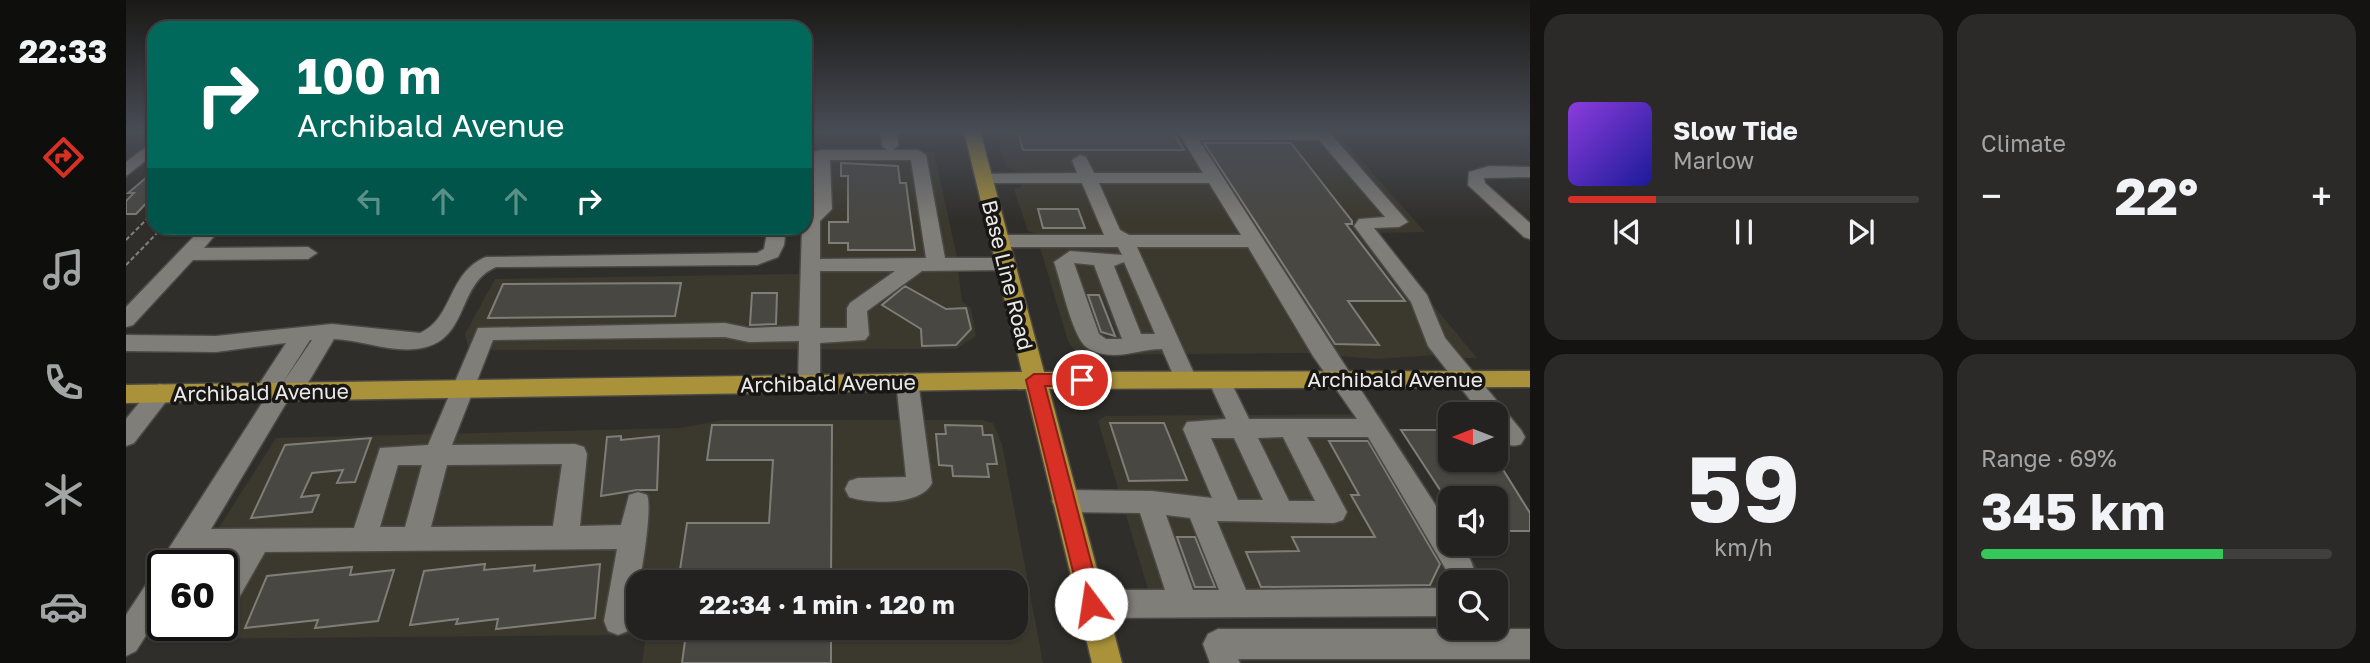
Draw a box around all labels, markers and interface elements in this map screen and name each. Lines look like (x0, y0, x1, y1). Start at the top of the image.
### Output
text: 22:33 (19, 32, 107, 70)
text: 100 m (297, 46, 441, 105)
icon: right (182, 49, 273, 140)
text: Archibald Avenue (297, 106, 565, 144)
text: Slow Tide (1673, 115, 1798, 146)
text: Climate (1981, 129, 2066, 157)
icon: directions (39, 133, 88, 182)
text: Marlow (1673, 146, 1754, 174)
text: 22° (2115, 164, 2198, 226)
text: − (1981, 173, 2002, 218)
text: + (2311, 173, 2332, 218)
icon: left (351, 182, 389, 220)
icon: ahead (424, 182, 462, 220)
icon: ahead (497, 182, 535, 220)
icon: right (570, 182, 608, 220)
street label: Base Line Road (977, 197, 1039, 353)
icon: previous (1608, 213, 1646, 251)
icon: pause (1725, 213, 1763, 251)
icon: next (1842, 213, 1880, 251)
icon: music (39, 245, 88, 294)
pin (1052, 350, 1112, 410)
icon: phone (39, 358, 88, 407)
icon: arrive (1063, 361, 1101, 399)
street label: Archibald Avenue (1307, 366, 1483, 392)
street label: Archibald Avenue (740, 368, 916, 398)
street label: Archibald Avenue (173, 377, 349, 407)
north arrow (1438, 402, 1508, 472)
map controls (1438, 402, 1508, 640)
text: 59 (1687, 433, 1800, 542)
text: Range · 69% (1981, 444, 2117, 472)
icon: climate (39, 470, 88, 519)
text: 345 km (1981, 479, 2166, 541)
button: sound (1438, 486, 1508, 556)
text: km/h (1714, 533, 1773, 561)
speed limit sign: 60 (147, 550, 238, 641)
position arrow (1054, 567, 1128, 641)
button: search (1438, 570, 1508, 640)
icon: car (39, 582, 88, 631)
text: 22:34 · 1 min · 120 m (699, 589, 955, 620)

